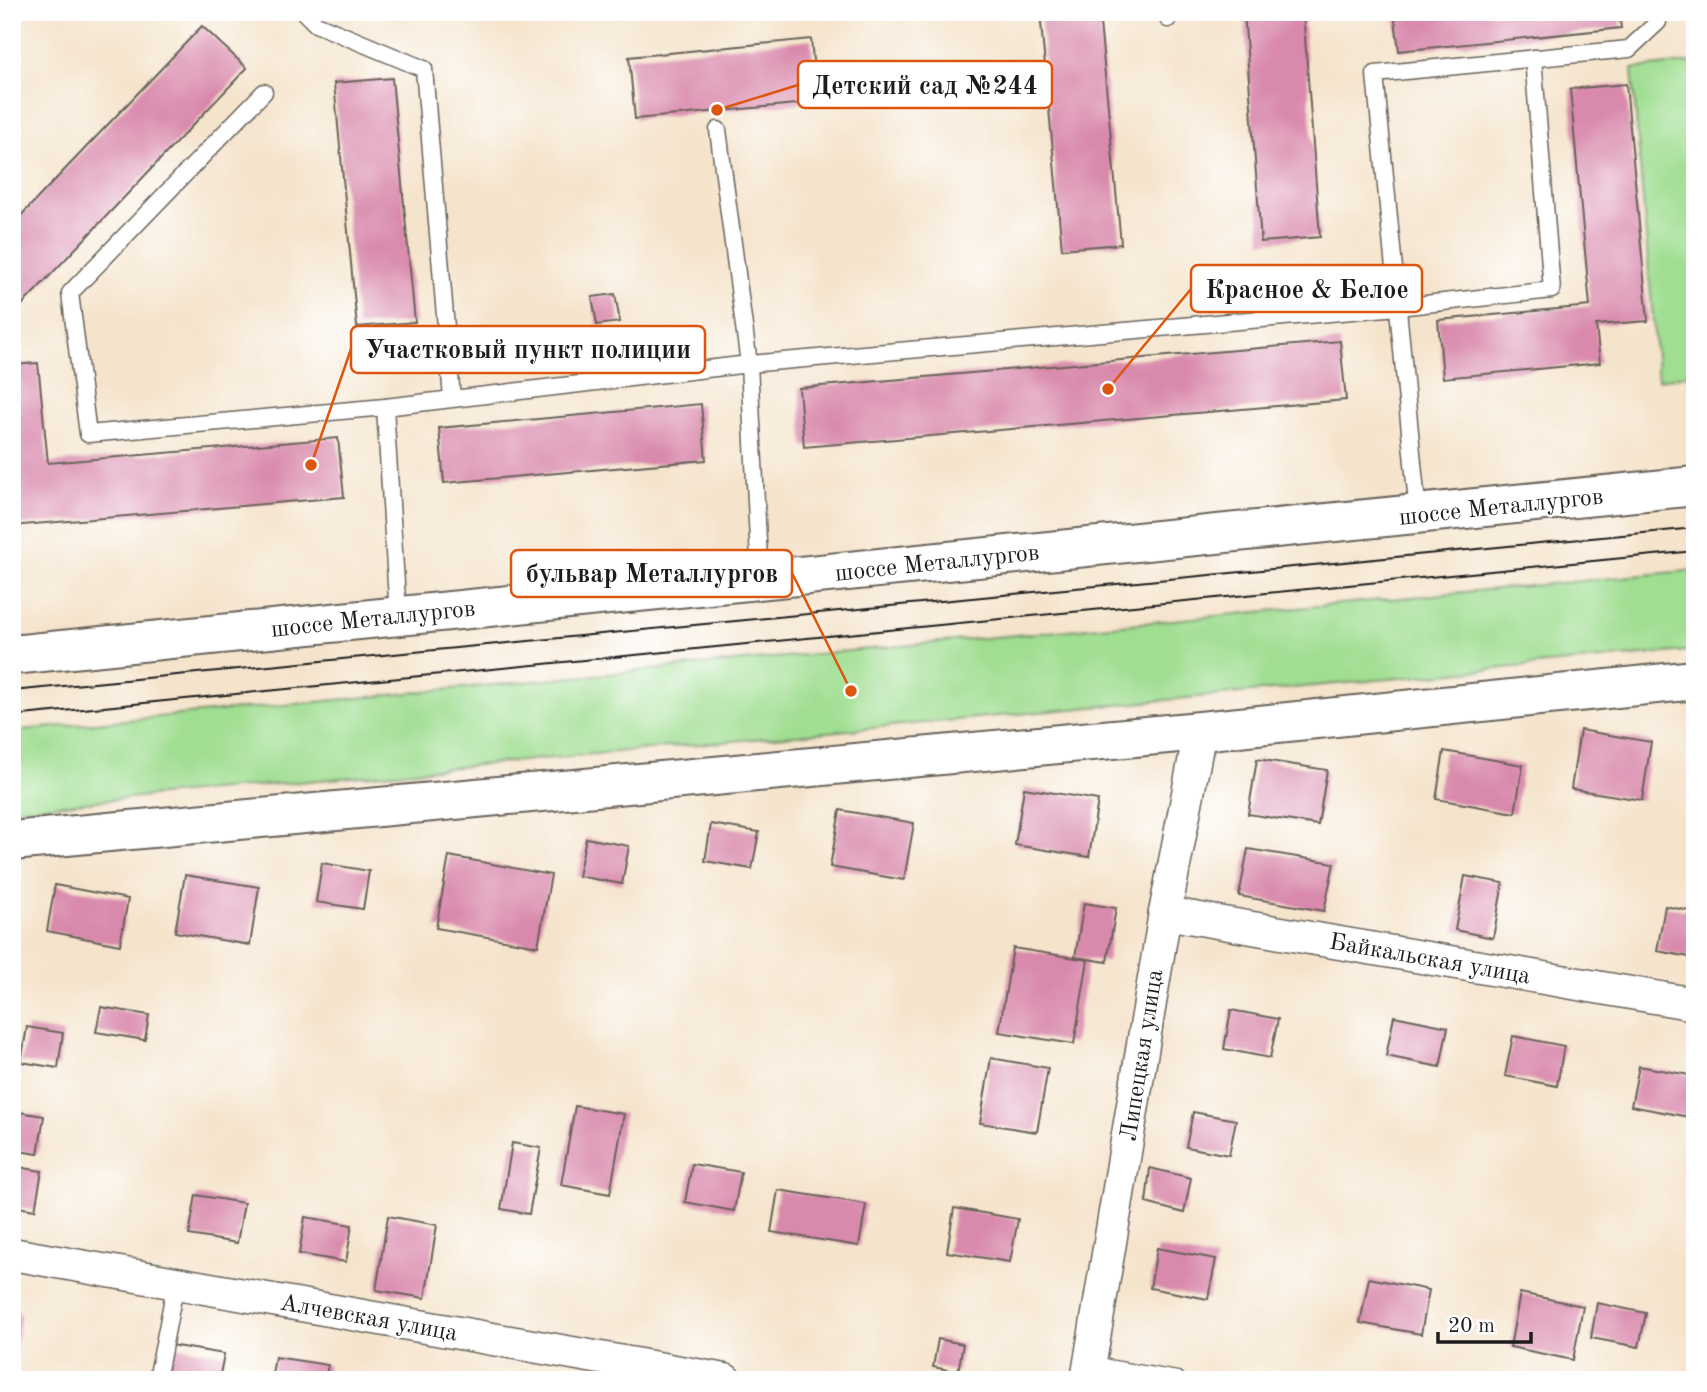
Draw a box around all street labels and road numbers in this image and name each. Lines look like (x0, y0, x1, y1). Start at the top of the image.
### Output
street label: шоссе Металлургов (1398, 485, 1605, 531)
street label: шоссе Металлургов (834, 541, 1041, 587)
street label: шоссе Металлургов (270, 597, 477, 643)
street label: Байкальская улица (1327, 930, 1532, 990)
street label: Липецкая улица (1118, 968, 1168, 1143)
street label: Алчевская улица (278, 1292, 459, 1346)

